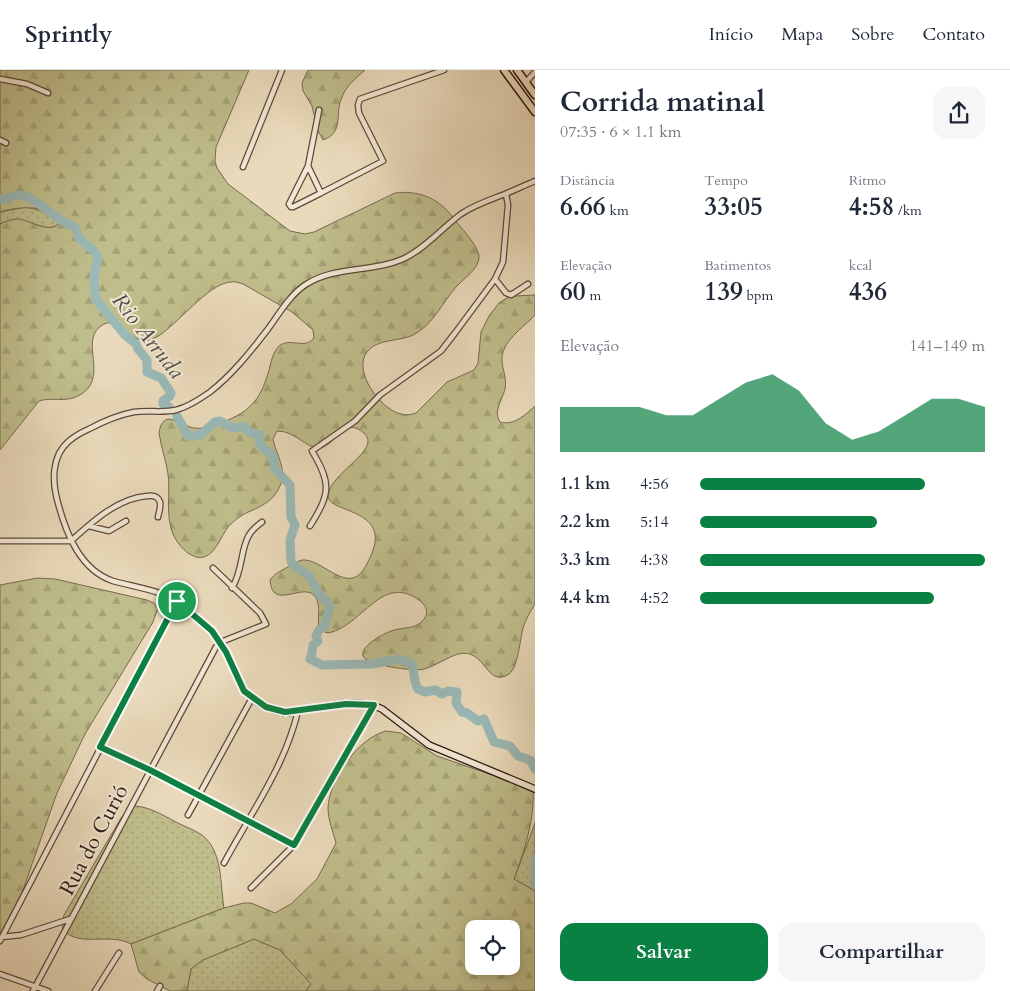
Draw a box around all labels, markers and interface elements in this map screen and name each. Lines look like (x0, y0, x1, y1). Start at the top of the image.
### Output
text: Sprintly (25, 18, 112, 51)
text: Início (709, 22, 753, 47)
text: Mapa (781, 22, 823, 47)
text: Sobre (851, 22, 894, 47)
text: Contato (922, 22, 985, 47)
text: Corrida matinal (560, 83, 765, 121)
button: share (933, 87, 985, 139)
text: 07:35 · 6 × 1.1 km (560, 121, 681, 143)
text: Distância (560, 171, 615, 190)
text: Tempo (704, 171, 748, 190)
text: Ritmo (849, 171, 886, 190)
text: 6.66 (560, 190, 606, 224)
text: 33:05 (704, 190, 763, 224)
text: 4:58 (849, 190, 894, 224)
text: km (606, 201, 629, 220)
text: /km (894, 201, 922, 220)
text: Elevação (560, 256, 612, 275)
text: Batimentos (704, 256, 771, 275)
text: kcal (849, 256, 872, 275)
text: 60 (560, 275, 586, 309)
text: 139 (704, 275, 743, 309)
text: 436 (849, 275, 887, 309)
text: m (586, 286, 601, 305)
text: bpm (743, 286, 773, 305)
water label: Rio Arruda (105, 287, 191, 385)
text: Elevação (560, 335, 619, 357)
text: 141–149 m (909, 335, 985, 357)
text: 1.1 km (560, 473, 610, 495)
text: 4:56 (640, 473, 669, 495)
text: 2.2 km (560, 511, 610, 533)
text: 5:14 (640, 511, 669, 533)
text: 3.3 km (560, 549, 610, 571)
text: 4:38 (640, 549, 669, 571)
pin (156, 580, 198, 622)
icon: arrive (163, 587, 191, 615)
text: 4.4 km (560, 587, 610, 609)
text: 4:52 (640, 587, 669, 609)
street label: Rua do Curió (53, 780, 135, 900)
map controls (465, 920, 520, 975)
button: locate (465, 920, 520, 975)
button: Salvar (560, 923, 768, 981)
button: Compartilhar (778, 923, 985, 981)

